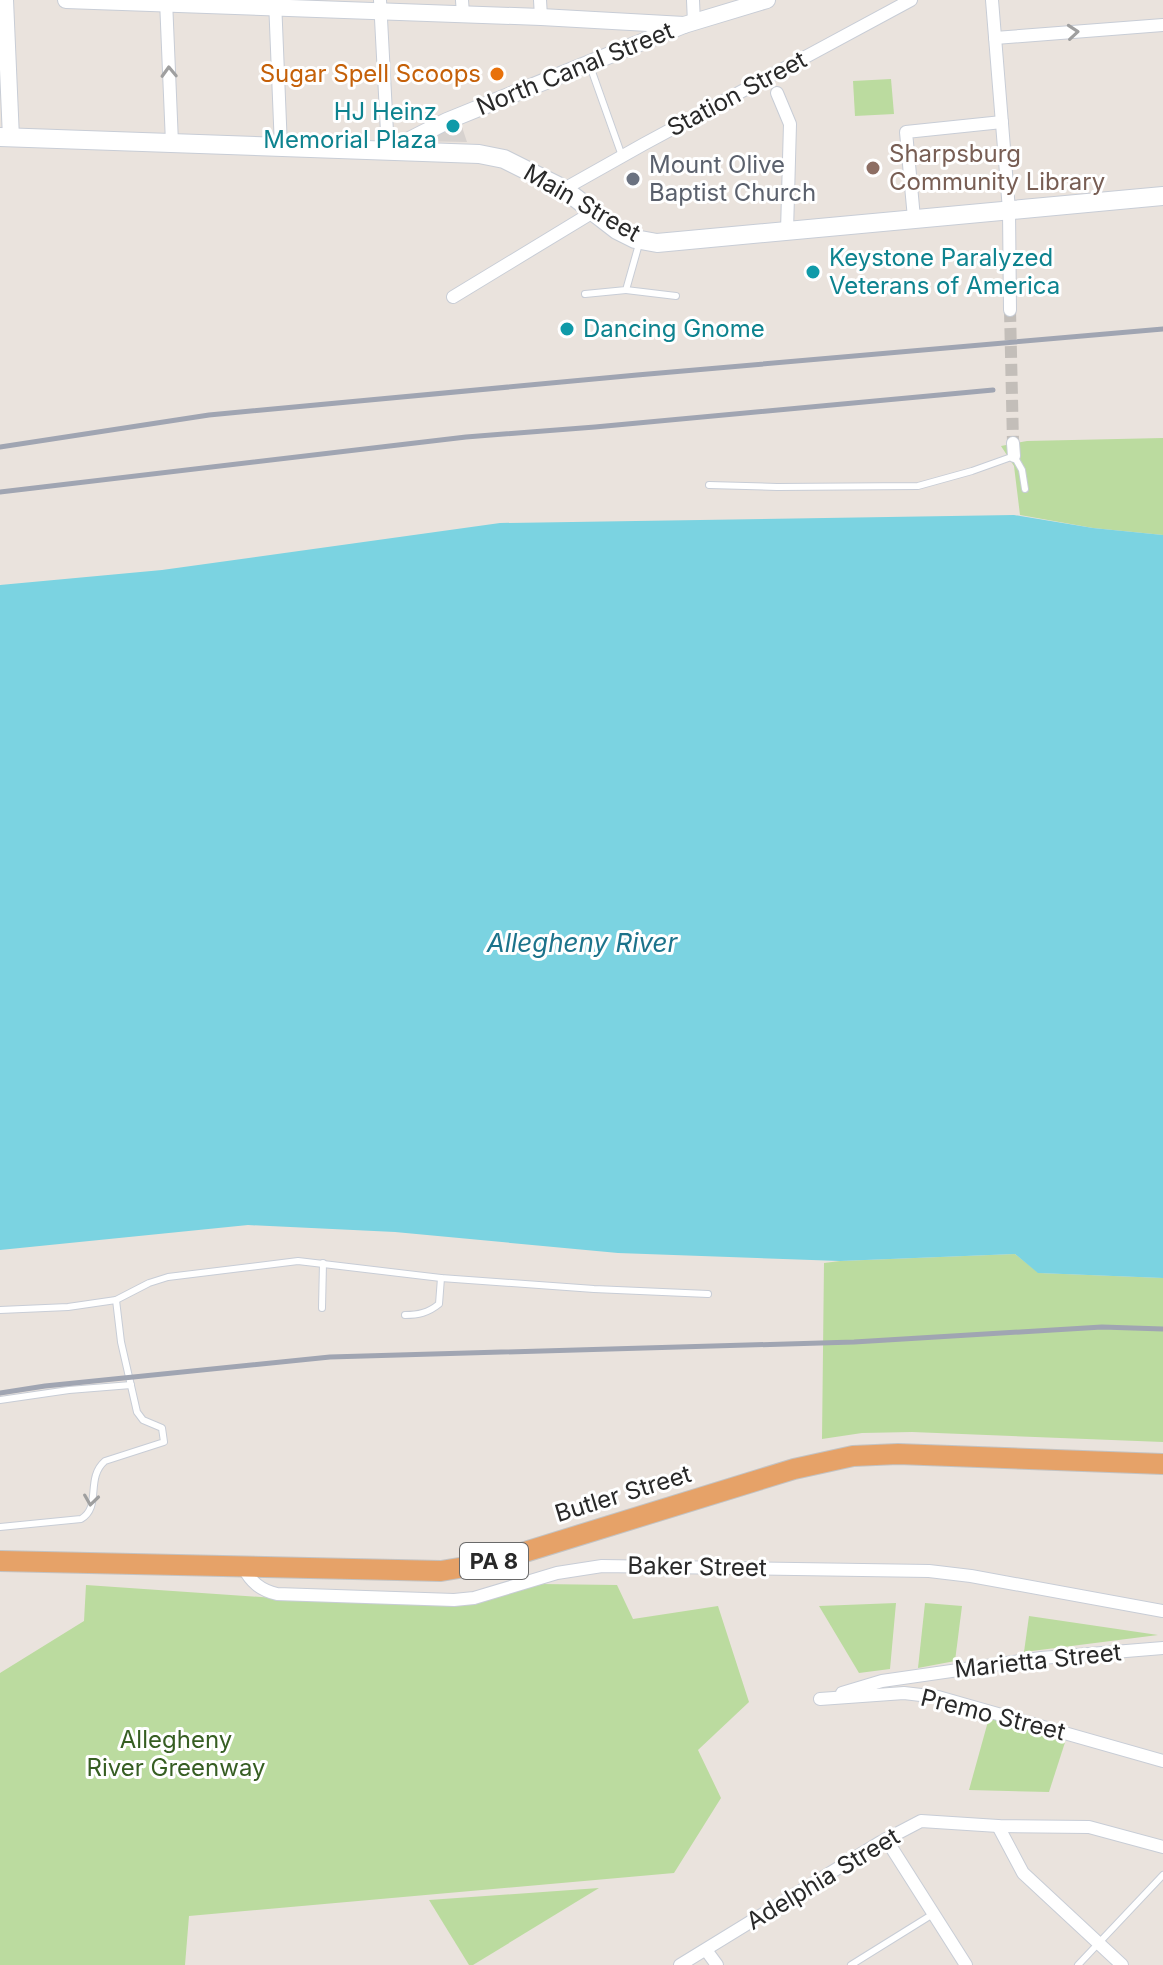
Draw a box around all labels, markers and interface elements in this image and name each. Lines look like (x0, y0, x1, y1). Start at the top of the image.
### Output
street label: North Canal Street (472, 16, 678, 121)
one-way arrow (1067, 24, 1080, 41)
street label: Station Street (662, 45, 811, 142)
place label: Sugar Spell Scoops (260, 59, 481, 88)
one-way arrow (161, 65, 178, 78)
marker: Sugar Spell Scoops (488, 65, 506, 83)
place label: HJ Heinz Memorial Plaza (263, 97, 437, 154)
marker: HJ Heinz Memorial Plaza (444, 117, 462, 135)
place label: Sharpsburg Community Library (889, 139, 1105, 196)
place label: Mount Olive Baptist Church (649, 150, 816, 207)
street label: Main Street (519, 158, 646, 248)
marker: Sharpsburg Community Library (864, 159, 882, 177)
marker: Mount Olive Baptist Church (624, 170, 642, 188)
place label: Keystone Paralyzed Veterans of America (829, 243, 1060, 300)
marker: Keystone Paralyzed Veterans of America (804, 263, 822, 281)
place label: Dancing Gnome (583, 314, 765, 343)
marker: Dancing Gnome (558, 320, 576, 338)
water label: Allegheny River (486, 927, 679, 958)
street label: Butler Street (551, 1459, 695, 1528)
one-way arrow (83, 1493, 100, 1507)
road number: PA 8 (460, 1543, 528, 1579)
street label: Baker Street (627, 1551, 767, 1582)
street label: Marietta Street (953, 1637, 1123, 1684)
street label: Premo Street (918, 1683, 1068, 1747)
park label: Allegheny River Greenway (86, 1725, 266, 1782)
street label: Adelphia Street (741, 1821, 905, 1936)

